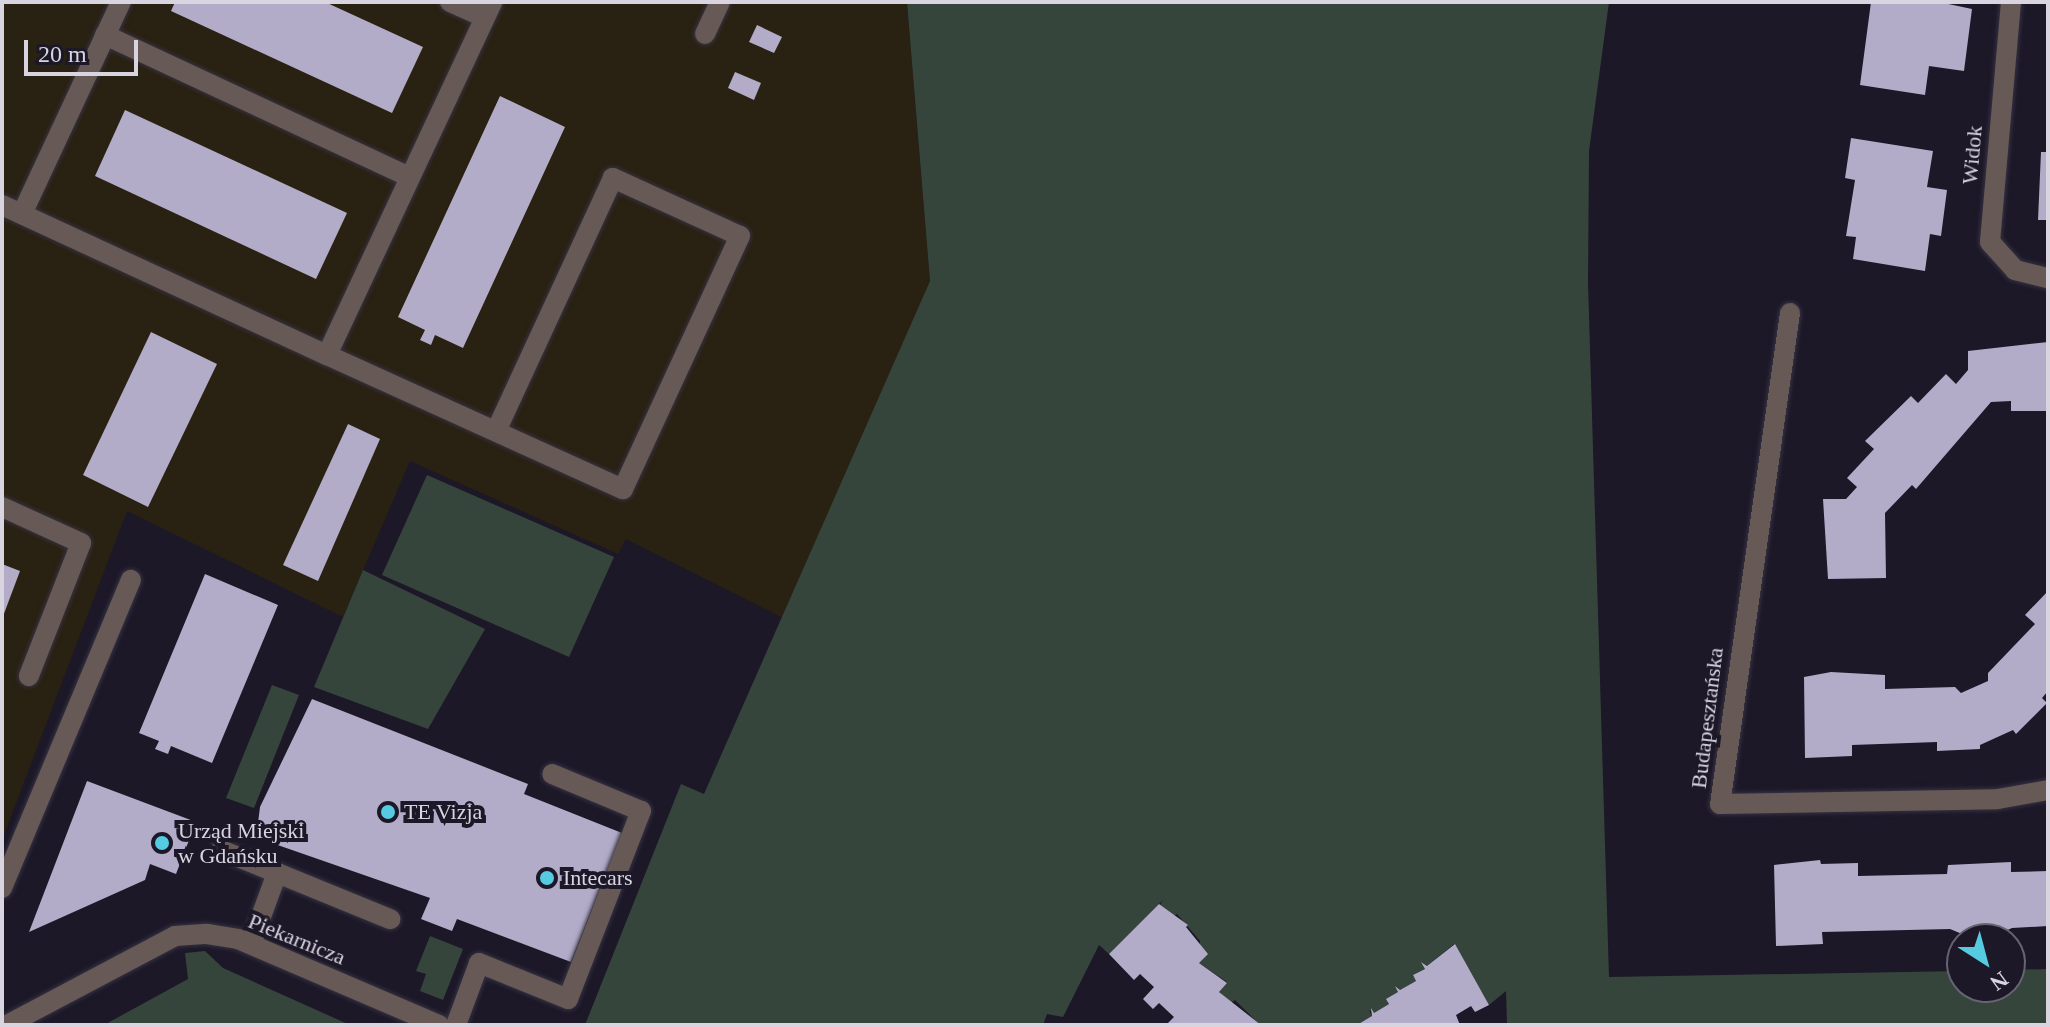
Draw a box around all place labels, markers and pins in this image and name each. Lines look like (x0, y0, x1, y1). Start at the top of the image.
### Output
place label: TE Vizja (404, 799, 483, 825)
marker: TE Vizja (379, 803, 397, 821)
place label: Urząd Miejski w Gdańsku (178, 817, 304, 868)
marker: Urząd Miejski w Gdańsku (153, 834, 171, 852)
place label: Intecars (563, 865, 633, 891)
marker: Intecars (538, 869, 556, 887)

